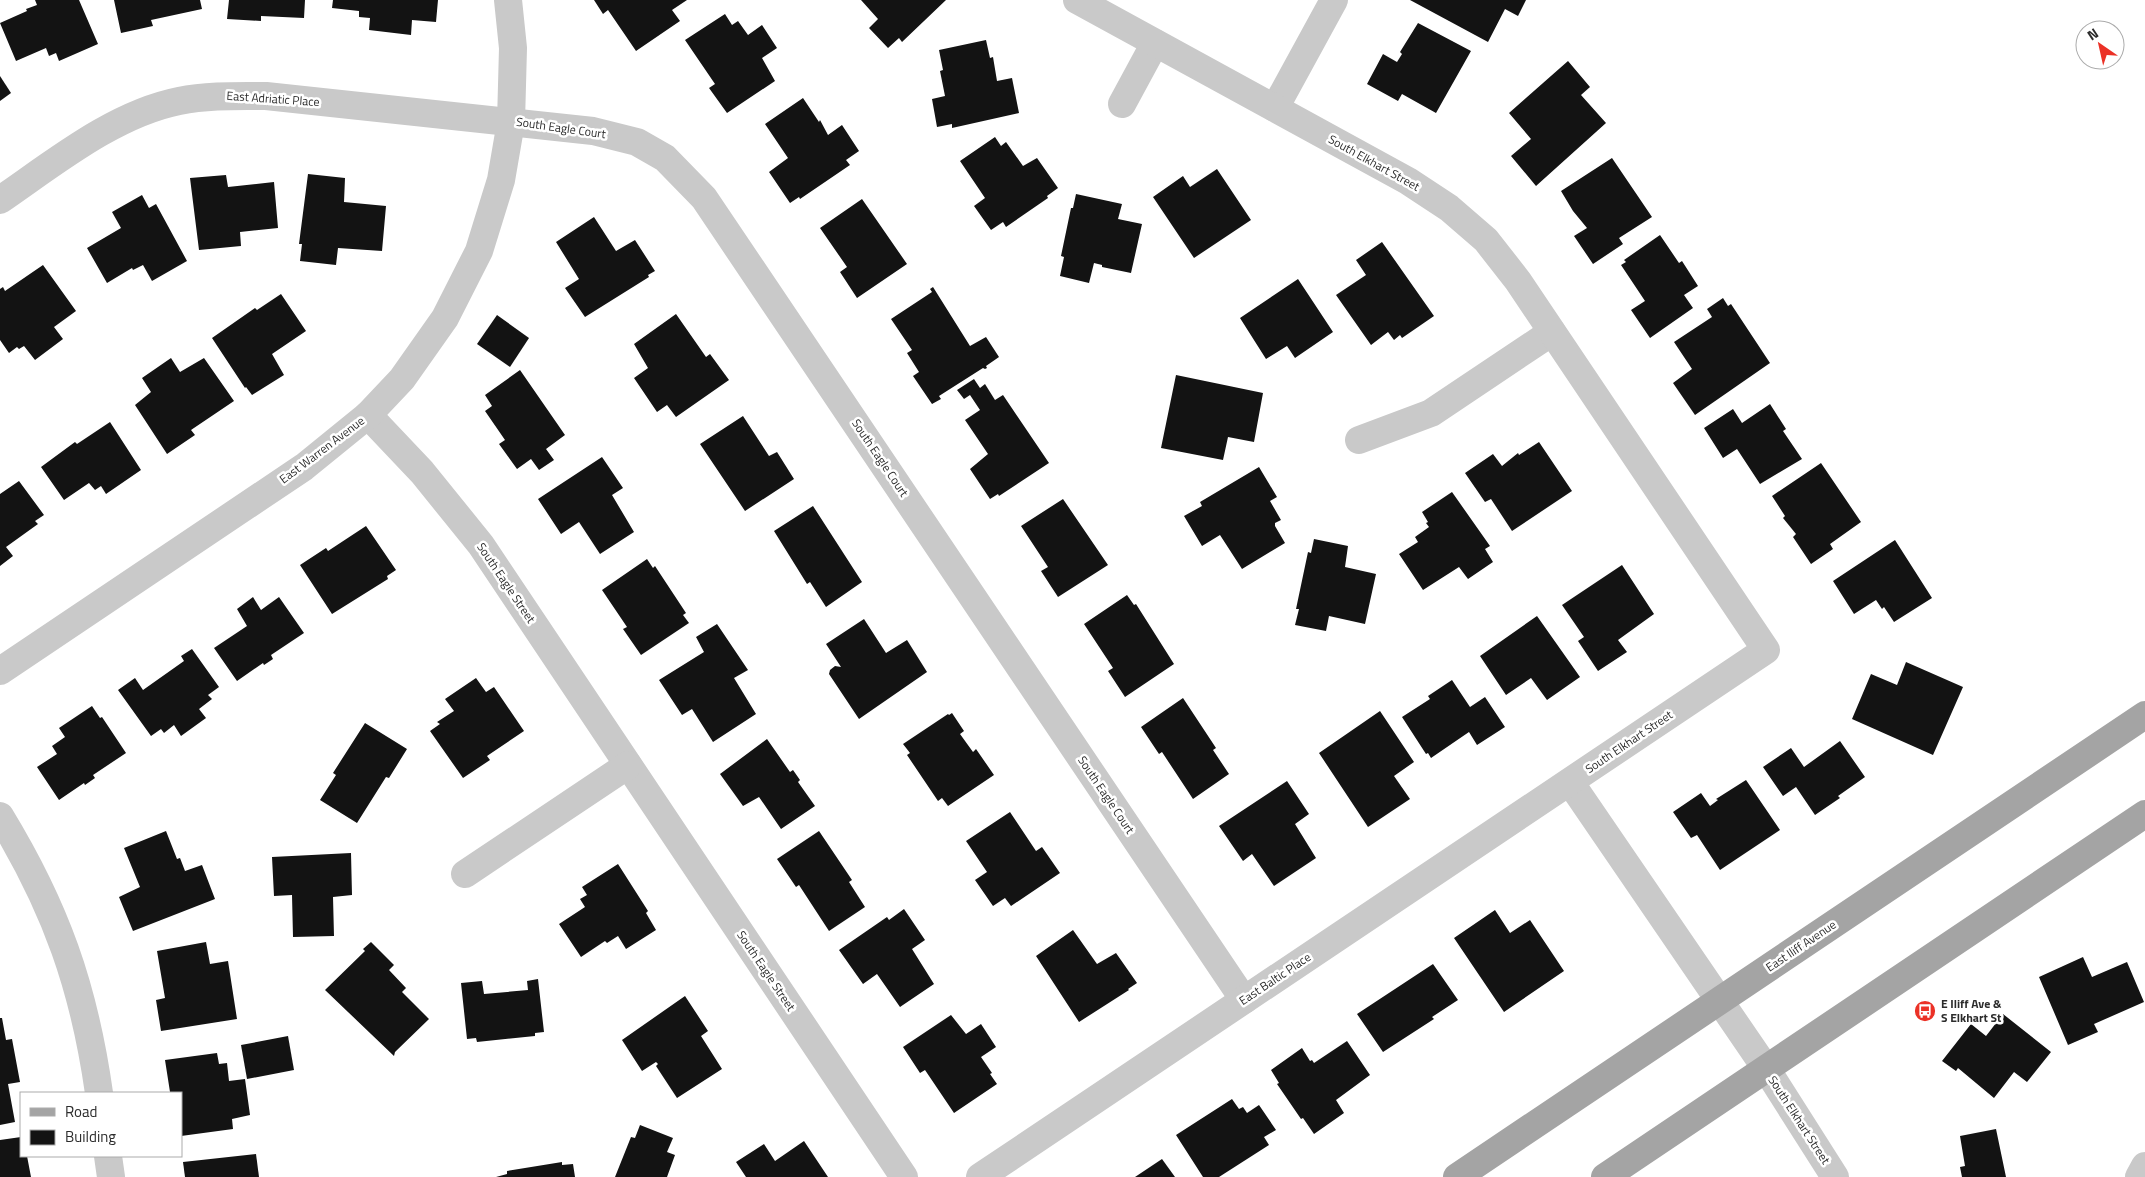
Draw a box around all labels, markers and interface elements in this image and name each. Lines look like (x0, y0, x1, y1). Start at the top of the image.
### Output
north arrow (2075, 20, 2125, 70)
text: N (2083, 22, 2102, 45)
street label: East Adriatic Place (226, 86, 320, 111)
street label: South Eagle Court (515, 112, 608, 143)
street label: South Elkhart Street (1325, 130, 1424, 196)
street label: East Warren Avenue (275, 411, 368, 488)
street label: South Eagle Court (847, 415, 914, 501)
street label: South Eagle Street (472, 539, 541, 628)
street label: South Elkhart Street (1581, 705, 1677, 778)
street label: South Eagle Court (1073, 752, 1140, 838)
street label: East Iliff Avenue (1762, 915, 1840, 976)
street label: South Eagle Street (732, 927, 801, 1016)
street label: East Baltic Place (1235, 947, 1314, 1010)
place label: E Iliff Ave & S Elkhart St (1941, 994, 2002, 1027)
bus stop icon: E Iliff Ave & S Elkhart St (1913, 999, 1937, 1023)
street label: South Elkhart Street (1764, 1072, 1836, 1168)
legend (20, 1092, 182, 1157)
text: Road (65, 1100, 97, 1123)
text: Building (65, 1125, 116, 1148)

